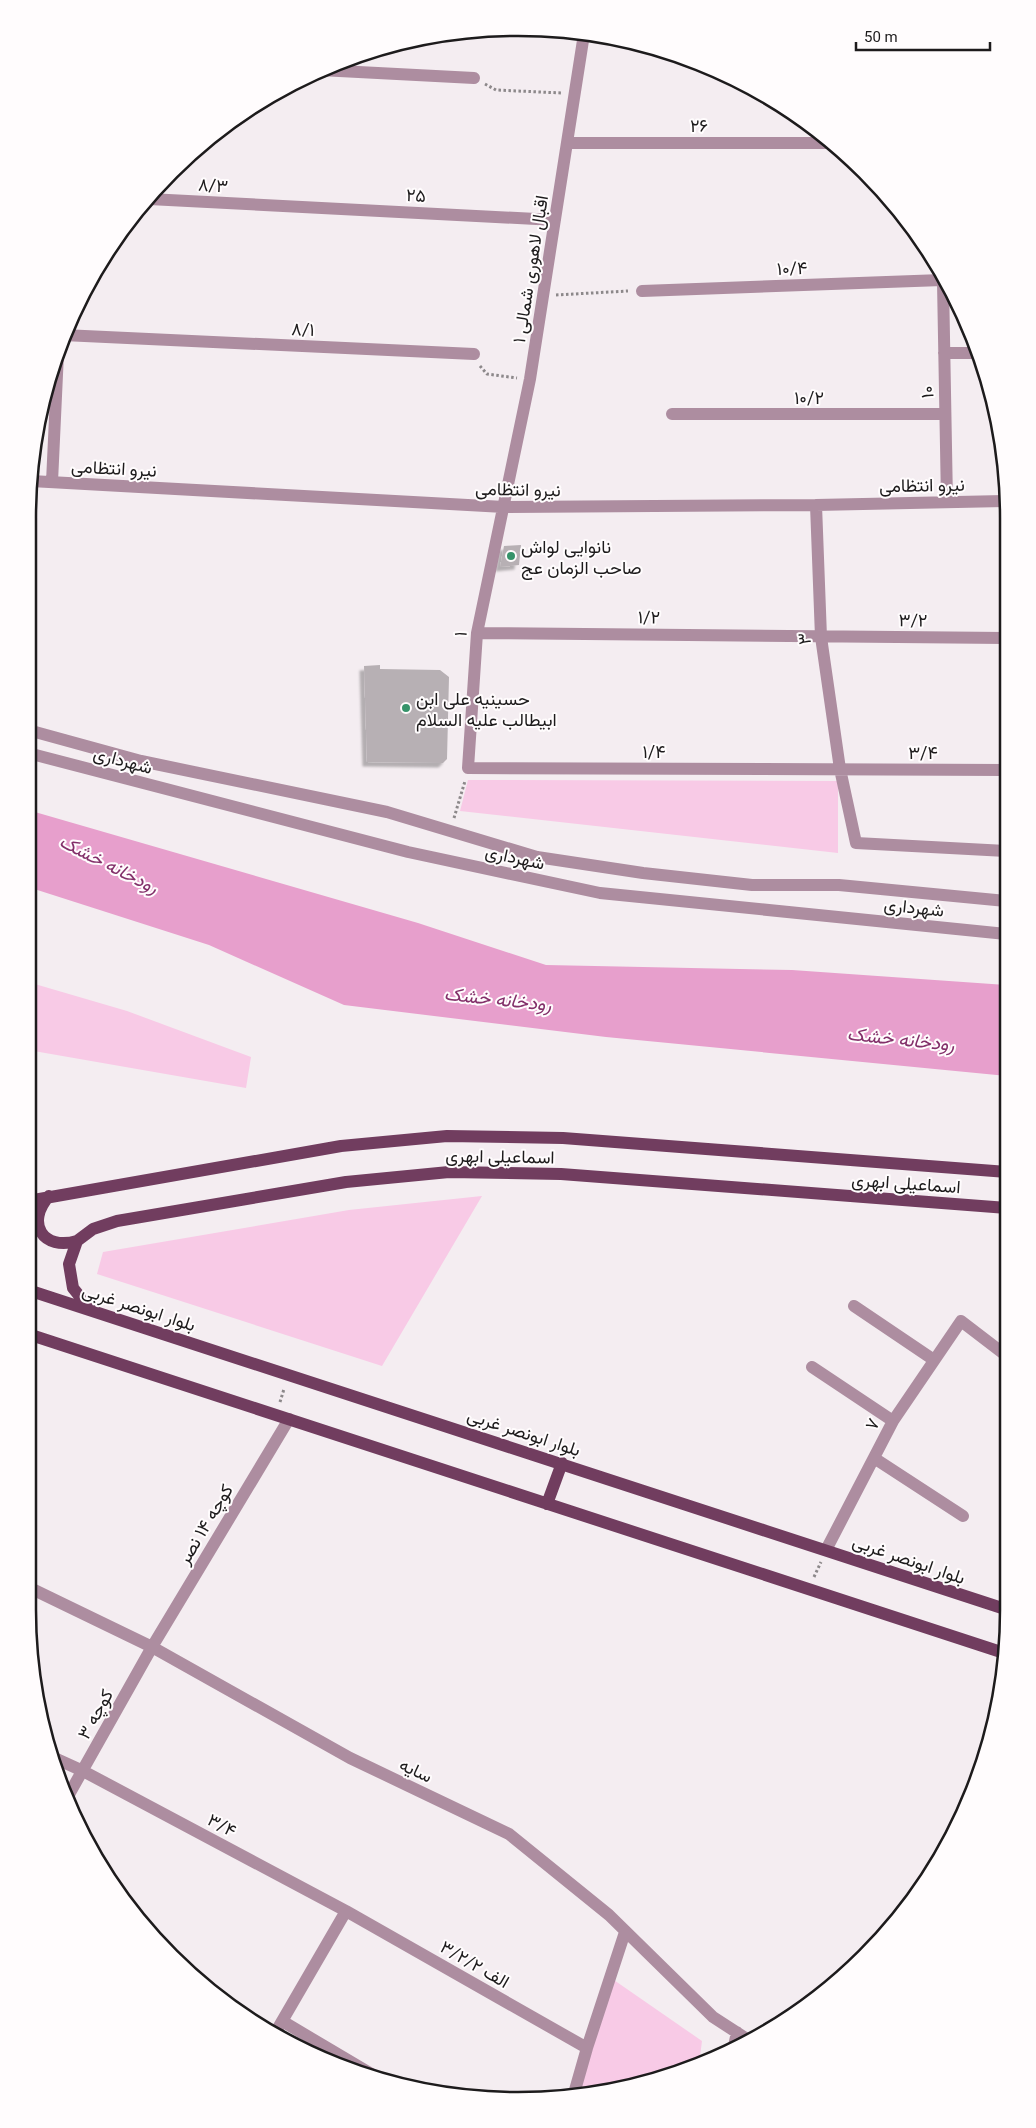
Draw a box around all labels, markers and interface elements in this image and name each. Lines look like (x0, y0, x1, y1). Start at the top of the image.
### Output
scale bar (856, 20, 990, 52)
text: 50 m (864, 28, 898, 46)
street label: ۲۶ (690, 115, 708, 136)
street label: ۸/۳ (197, 173, 229, 197)
street label: ۲۵ (405, 184, 427, 206)
street label: اقبال لاهوری شمالی ۱ (508, 194, 553, 344)
street label: ۱۰/۴ (776, 257, 808, 279)
street label: ۸/۱ (291, 318, 315, 340)
street label: ۱۰ (916, 385, 938, 399)
street label: ۱۰/۲ (794, 387, 824, 408)
street label: نیرو انتظامی (71, 455, 157, 482)
street label: نیرو انتظامی (879, 474, 965, 497)
street label: نیرو انتظامی (475, 478, 561, 501)
place label: نانوایی لواش صاحب الزمان عج (521, 536, 642, 580)
marker: نانوایی لواش صاحب الزمان عج (505, 550, 517, 562)
street label: ۱/۲ (638, 606, 660, 628)
street label: ۳/۲ (898, 609, 928, 631)
street label: ۱ (449, 630, 471, 638)
street label: ۳ (793, 632, 815, 646)
place label: حسینیه علی ابن ابیطالب علیه السلام (416, 688, 557, 732)
marker: حسینیه علی ابن ابیطالب علیه السلام (400, 702, 412, 714)
street label: ۱/۴ (643, 741, 665, 762)
street label: شهرداری (91, 742, 155, 779)
street label: ۳/۴ (908, 742, 938, 763)
water label: رودخانه خشک (56, 829, 163, 899)
street label: شهرداری (483, 840, 547, 875)
street label: شهرداری (883, 893, 945, 922)
water label: رودخانه خشک (443, 982, 553, 1016)
water label: رودخانه خشک (846, 1022, 956, 1056)
street label: اسماعیلی ابهری (445, 1145, 555, 1168)
street label: اسماعیلی ابهری (851, 1169, 961, 1198)
street label: بلوار ابونصر غربی (79, 1279, 198, 1336)
street label: بلوار ابونصر غربی (464, 1404, 583, 1461)
street label: ۷ (860, 1414, 884, 1434)
street label: کوچه ۱۴ نصر (172, 1480, 239, 1570)
street label: بلوار ابونصر غربی (850, 1530, 968, 1589)
street label: کوچه ۳ (73, 1685, 119, 1744)
street label: سایه (396, 1753, 436, 1787)
street label: ۳/۴ (204, 1809, 240, 1841)
street label: ۳/۲/۲ الف (437, 1936, 513, 1992)

